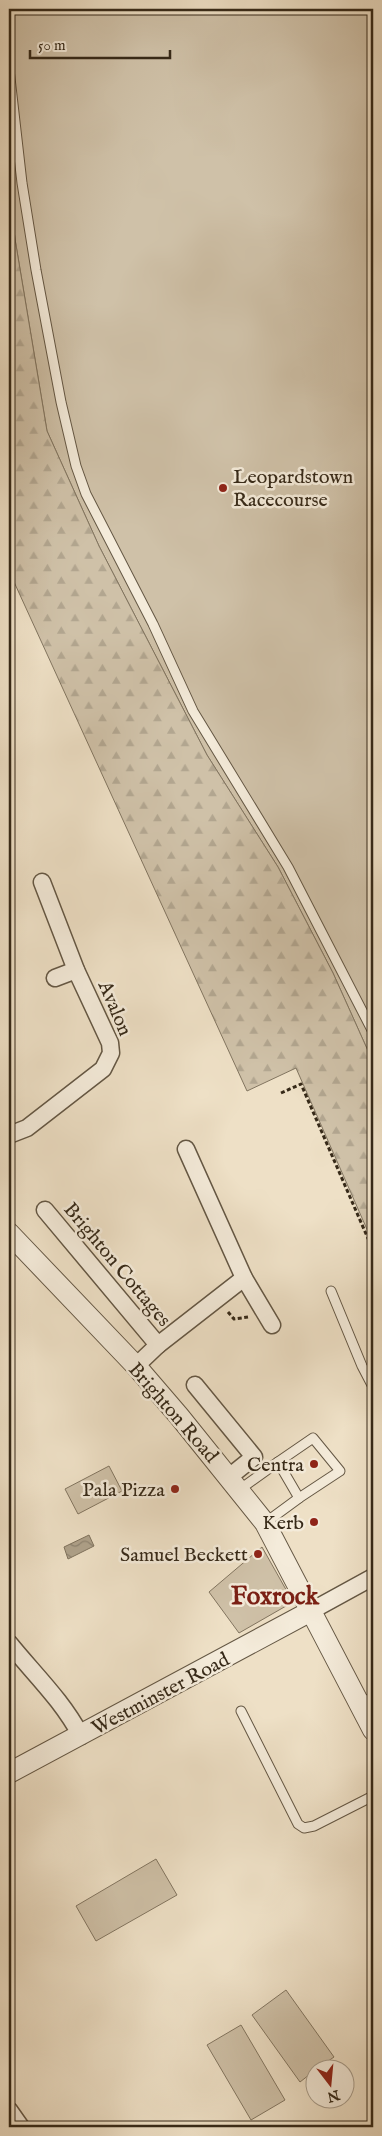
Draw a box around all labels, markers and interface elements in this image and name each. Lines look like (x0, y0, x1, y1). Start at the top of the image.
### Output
scale bar (30, 28, 170, 60)
text: 50 m (38, 36, 66, 55)
place label: Leopardstown Racecourse (233, 465, 353, 513)
marker: Leopardstown Racecourse (217, 482, 229, 494)
street label: Avalon (92, 976, 137, 1040)
street label: Brighton Cottages (58, 1198, 176, 1332)
street label: Brighton Road (122, 1358, 224, 1469)
place label: Centra (247, 1453, 304, 1478)
marker: Centra (308, 1458, 320, 1470)
place label: Pala Pizza (82, 1478, 165, 1503)
marker: Pala Pizza (169, 1483, 181, 1495)
place label: Kerb (262, 1511, 304, 1536)
marker: Kerb (308, 1516, 320, 1528)
place label: Samuel Beckett (120, 1543, 248, 1568)
marker: Samuel Beckett (252, 1548, 264, 1560)
district label: Foxrock (231, 1581, 320, 1613)
street label: Westminster Road (87, 1647, 234, 1741)
north arrow (304, 2058, 354, 2108)
text: N (325, 2085, 343, 2106)

